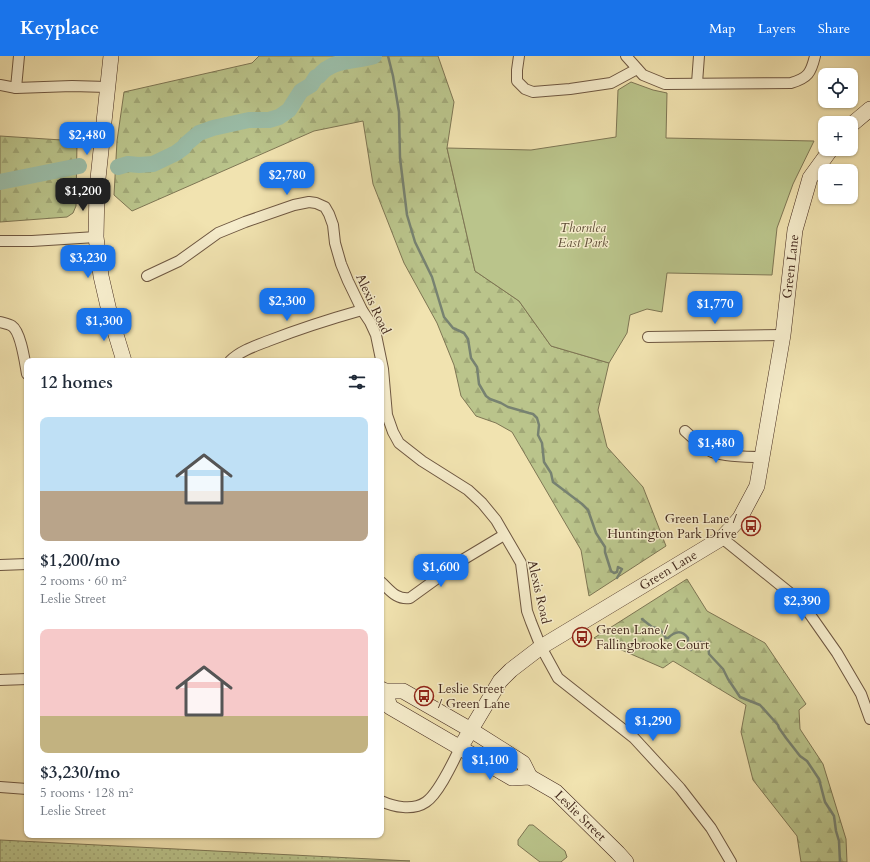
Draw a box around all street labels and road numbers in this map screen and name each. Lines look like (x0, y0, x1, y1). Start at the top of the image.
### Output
street label: Green Lane (778, 233, 803, 300)
street label: Alexis Road (351, 271, 395, 337)
street label: Green Lane (636, 546, 701, 595)
street label: Alexis Road (523, 558, 555, 626)
street label: Leslie Street (550, 786, 610, 845)

